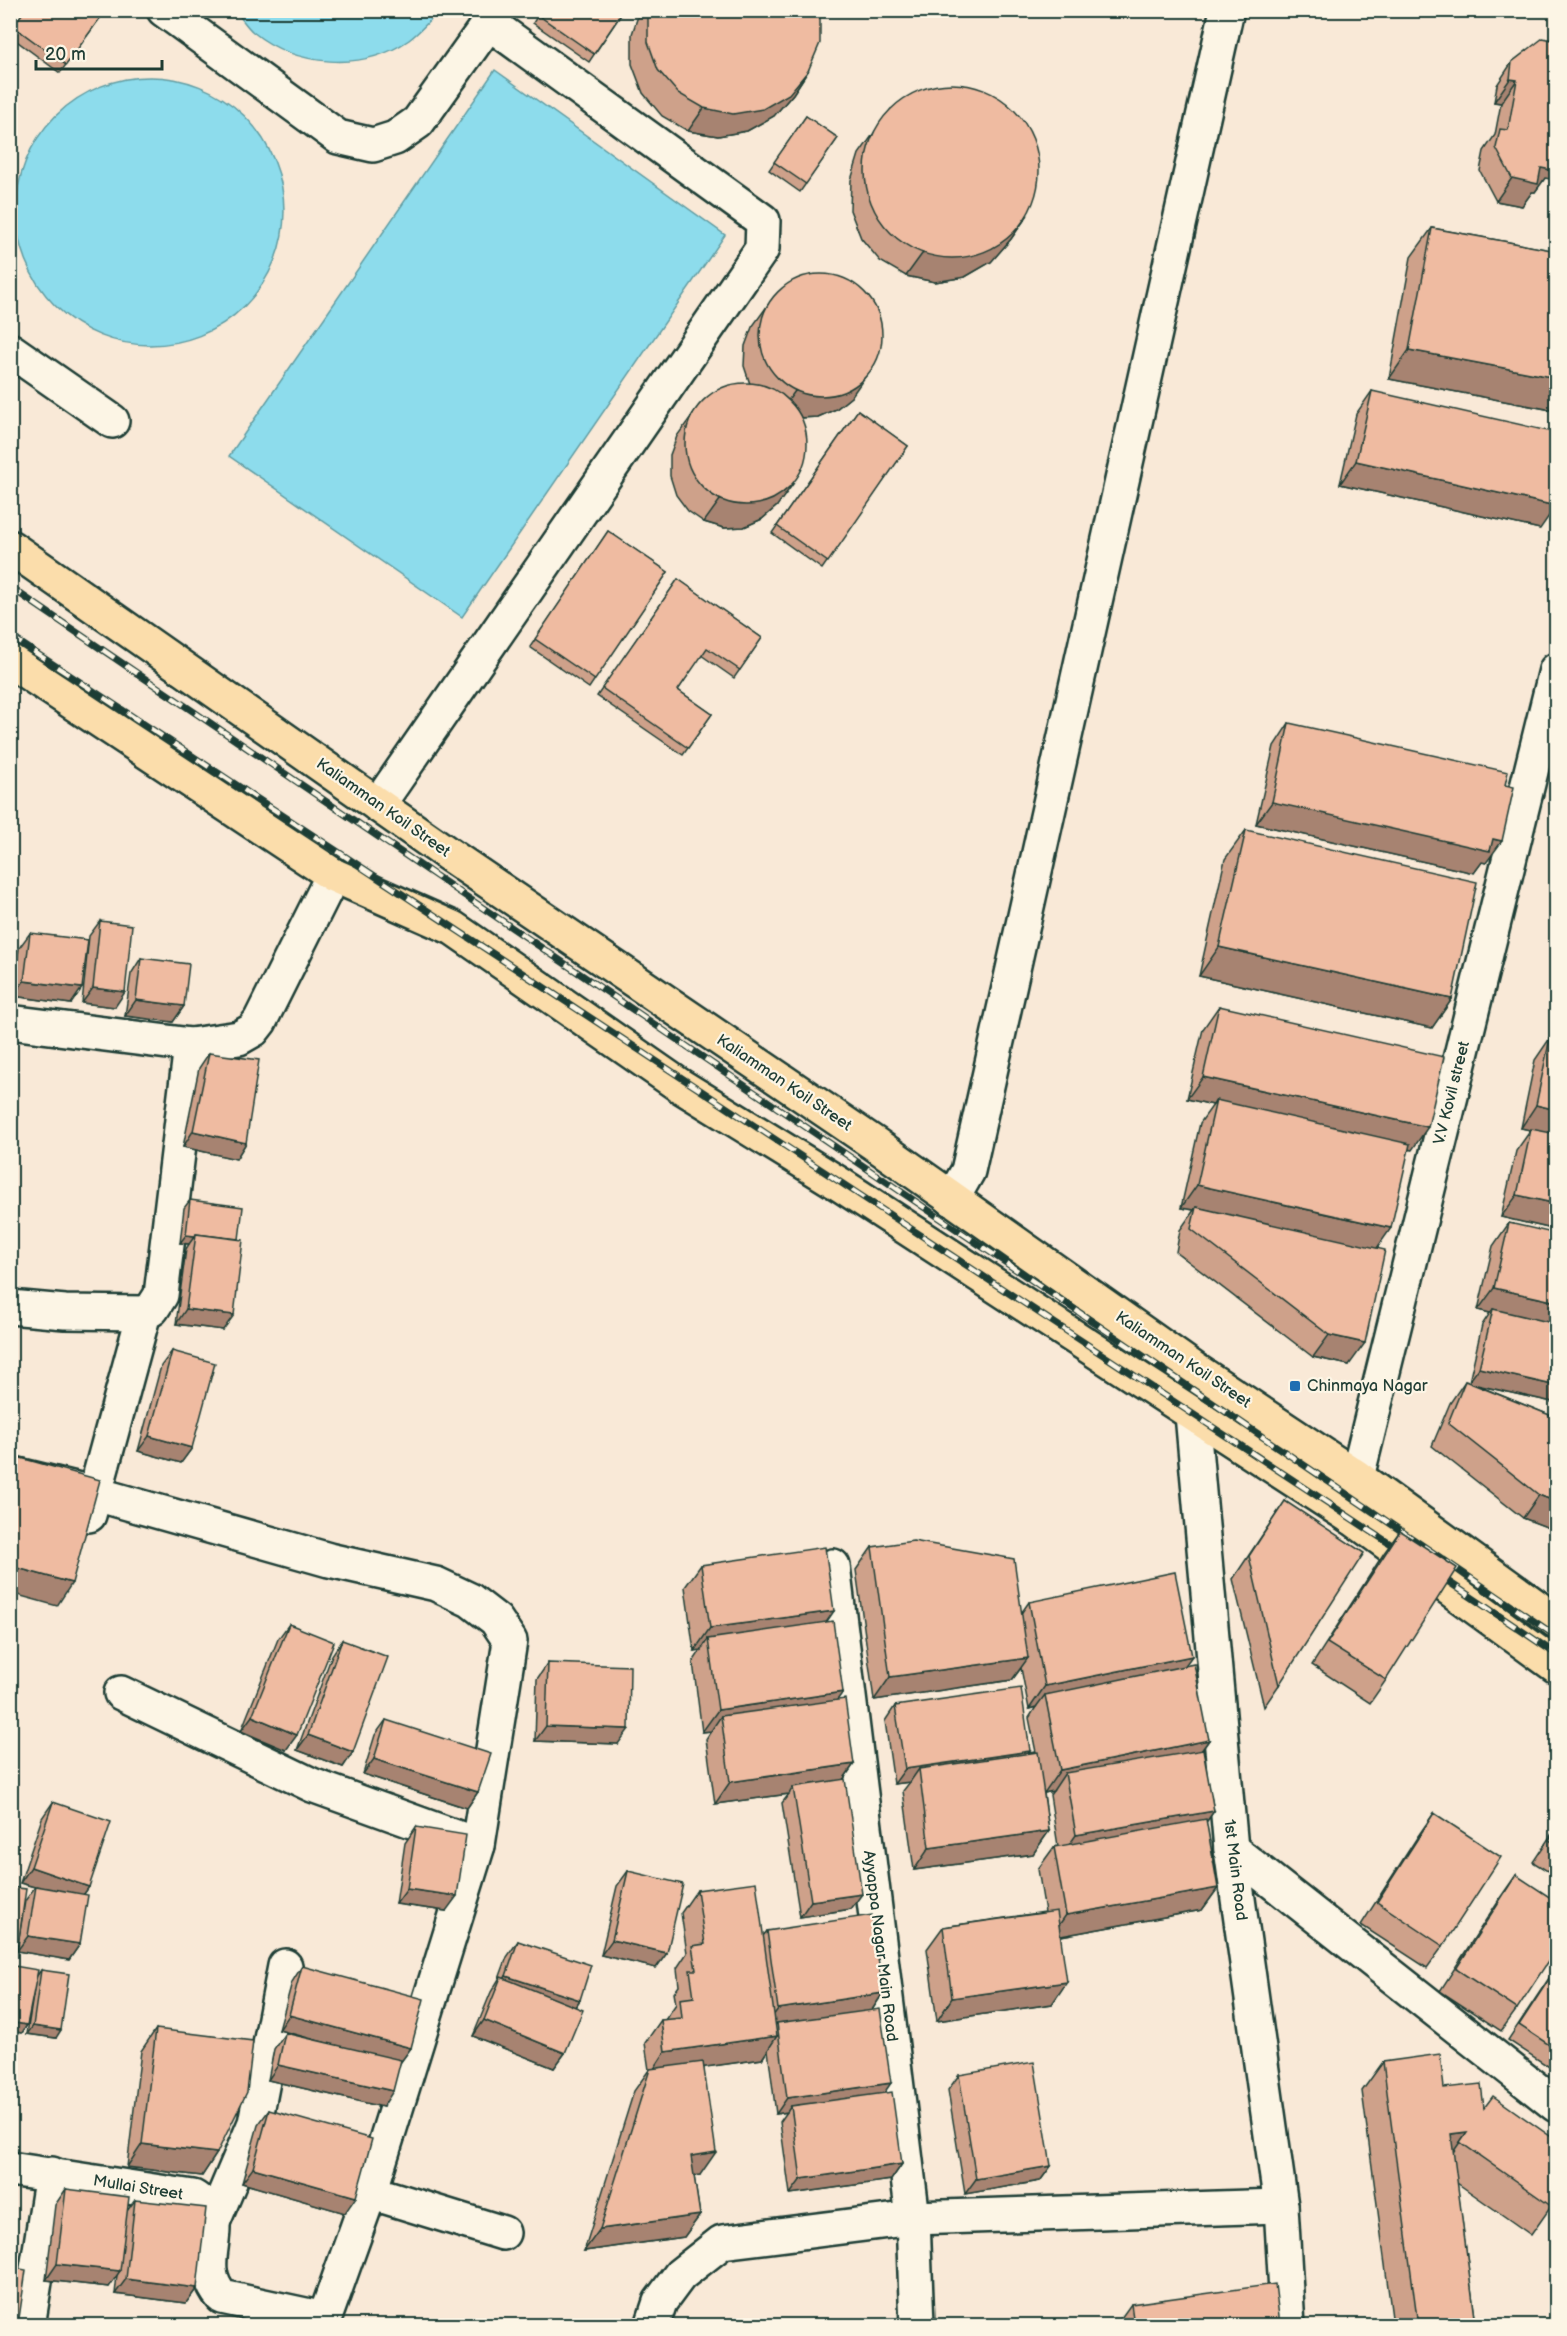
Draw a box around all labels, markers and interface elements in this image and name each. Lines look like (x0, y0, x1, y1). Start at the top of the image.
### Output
scale bar (36, 33, 162, 71)
text: 20 m (45, 44, 86, 65)
street label: Kaliamman Koil Street (312, 755, 454, 861)
street label: Kaliamman Koil Street (713, 1031, 855, 1135)
street label: V.V Kovil street (1430, 1039, 1474, 1147)
street label: Kaliamman Koil Street (1112, 1308, 1254, 1412)
place label: Chinmaya Nagar (1307, 1377, 1428, 1396)
marker: Chinmaya Nagar (1288, 1379, 1302, 1393)
street label: 1st Main Road (1219, 1818, 1251, 1922)
street label: Ayyappa Nagar Main Road (859, 1849, 901, 2043)
street label: Mullai Street (92, 2172, 184, 2204)

